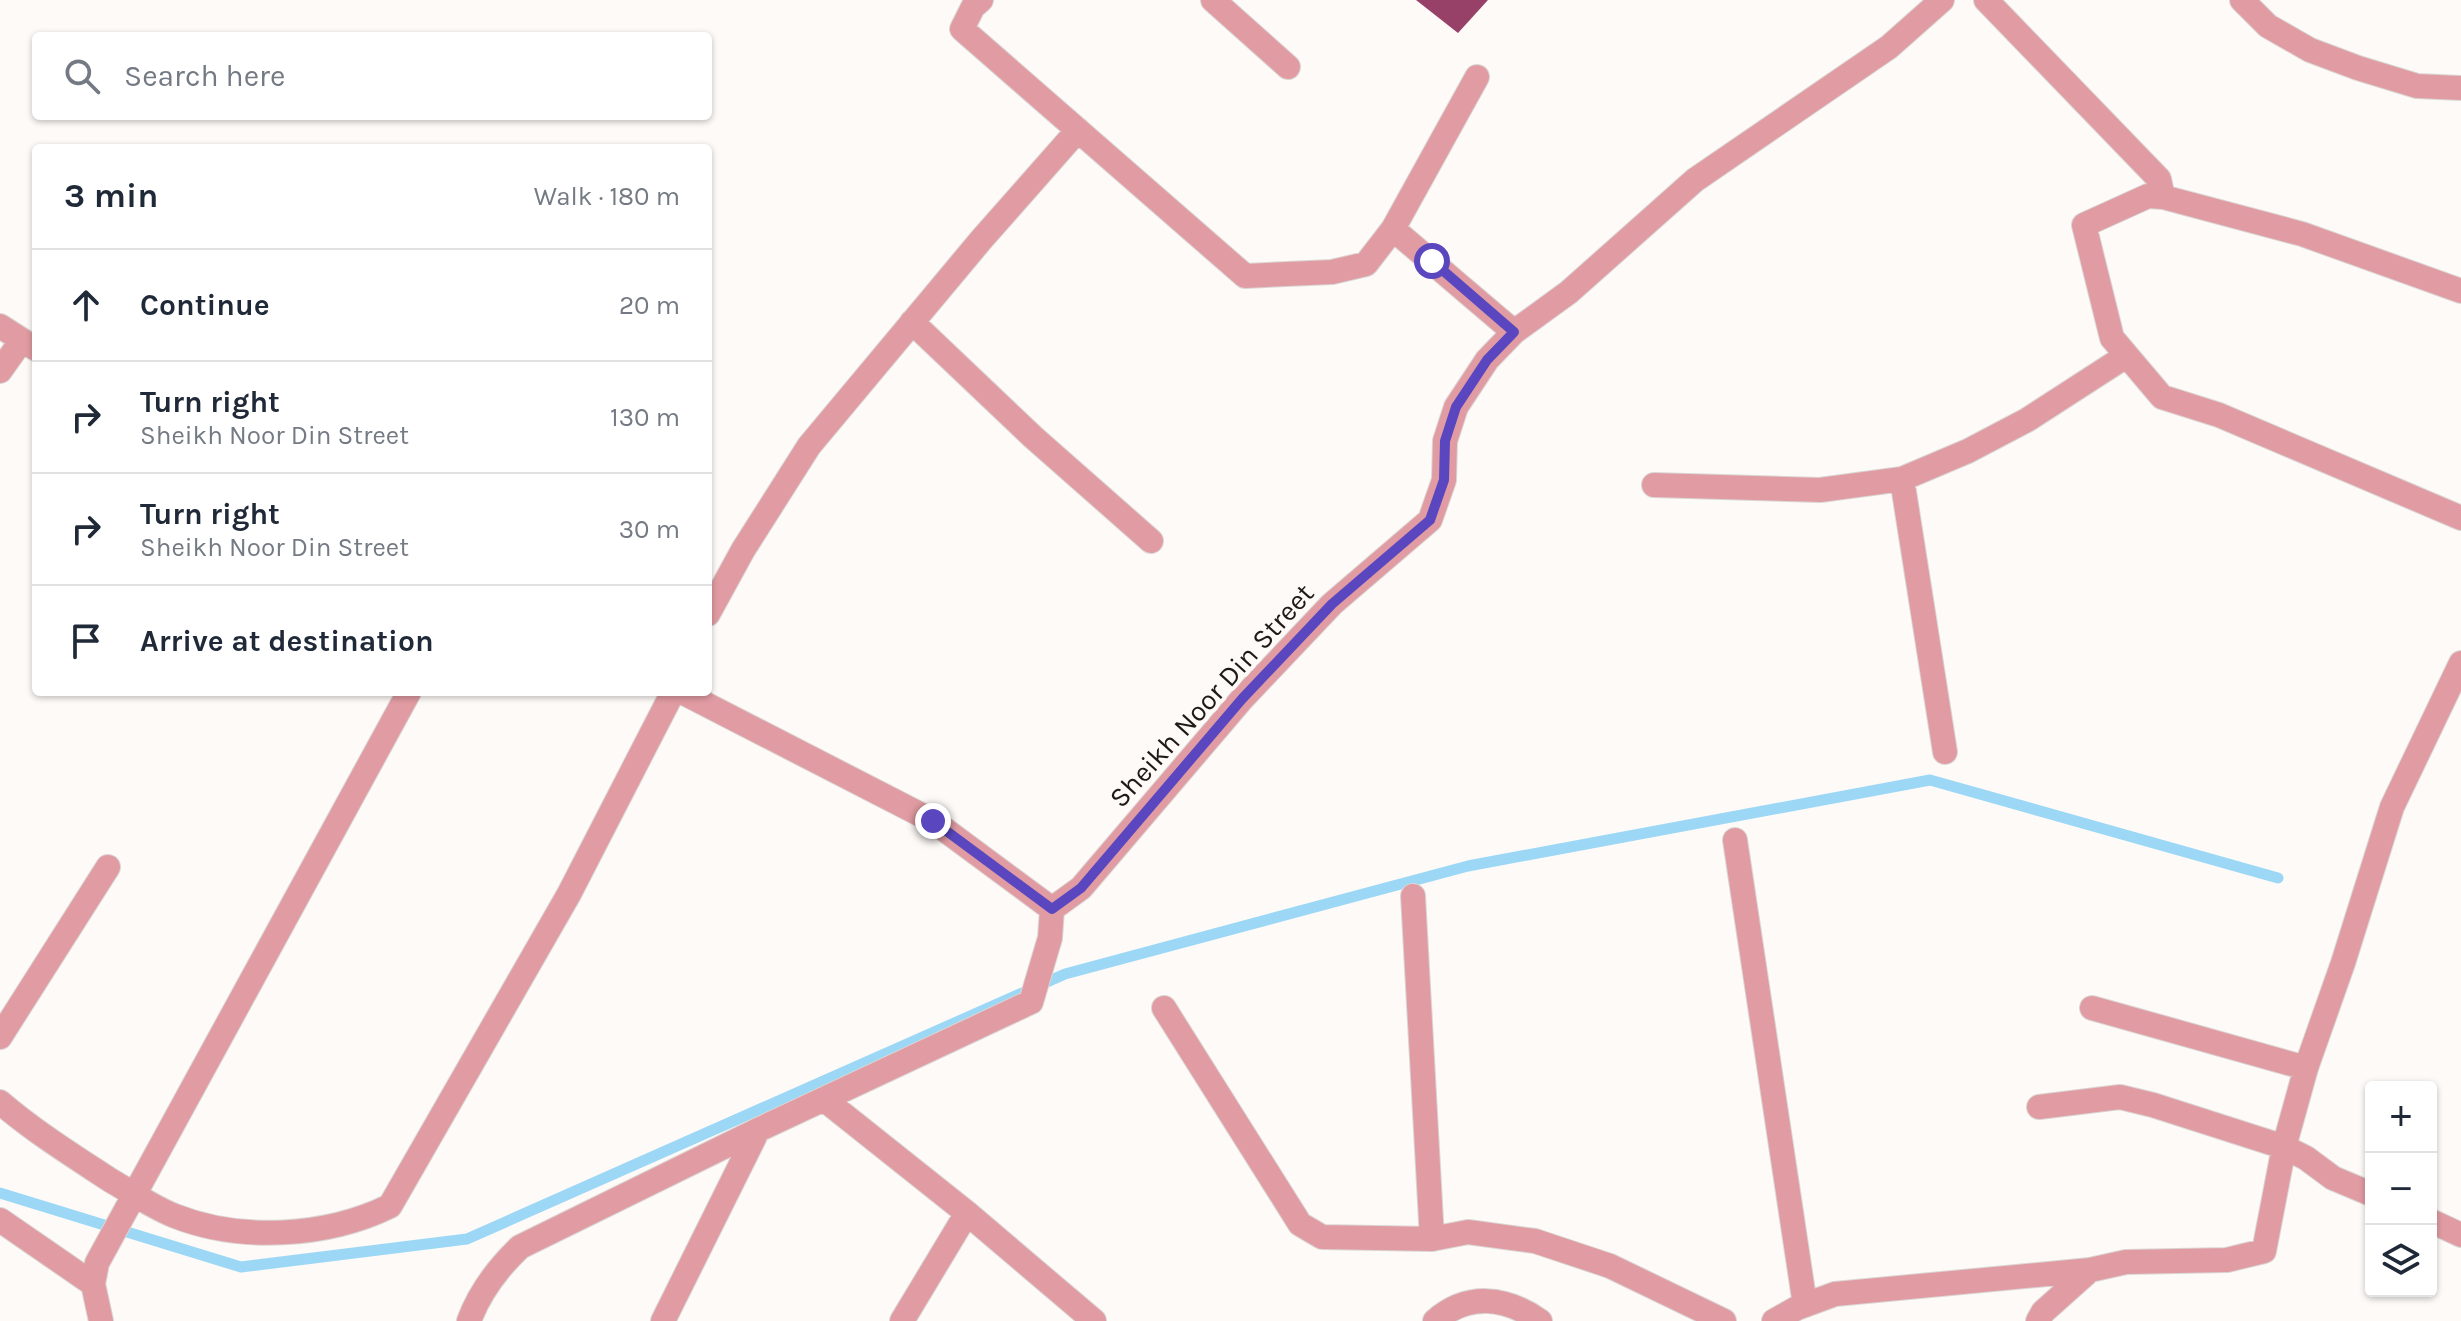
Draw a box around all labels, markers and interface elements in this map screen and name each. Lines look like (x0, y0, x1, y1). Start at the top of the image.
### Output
search box (32, 32, 712, 120)
icon: search (60, 54, 104, 98)
text: Search here (124, 58, 285, 94)
text: 3 min (64, 176, 158, 216)
text: Walk · 180 m (534, 181, 680, 212)
route start (1414, 243, 1450, 279)
icon: ahead (64, 283, 108, 327)
text: Continue (140, 287, 270, 323)
text: 20 m (619, 290, 680, 321)
text: Turn right (140, 384, 280, 420)
icon: right (64, 395, 108, 439)
text: 130 m (610, 402, 680, 433)
text: Sheikh Noor Din Street (140, 420, 409, 451)
text: Turn right (140, 496, 280, 532)
icon: right (64, 507, 108, 551)
text: 30 m (619, 514, 680, 545)
text: Sheikh Noor Din Street (140, 532, 409, 563)
street label: Sheikh Noor Din Street (1102, 577, 1321, 814)
icon: arrive (64, 619, 108, 663)
text: Arrive at destination (140, 623, 434, 659)
route end (915, 803, 951, 839)
map controls (2365, 1081, 2437, 1297)
button: + (2365, 1081, 2437, 1153)
button: − (2365, 1153, 2437, 1225)
button: layers (2365, 1225, 2437, 1297)

